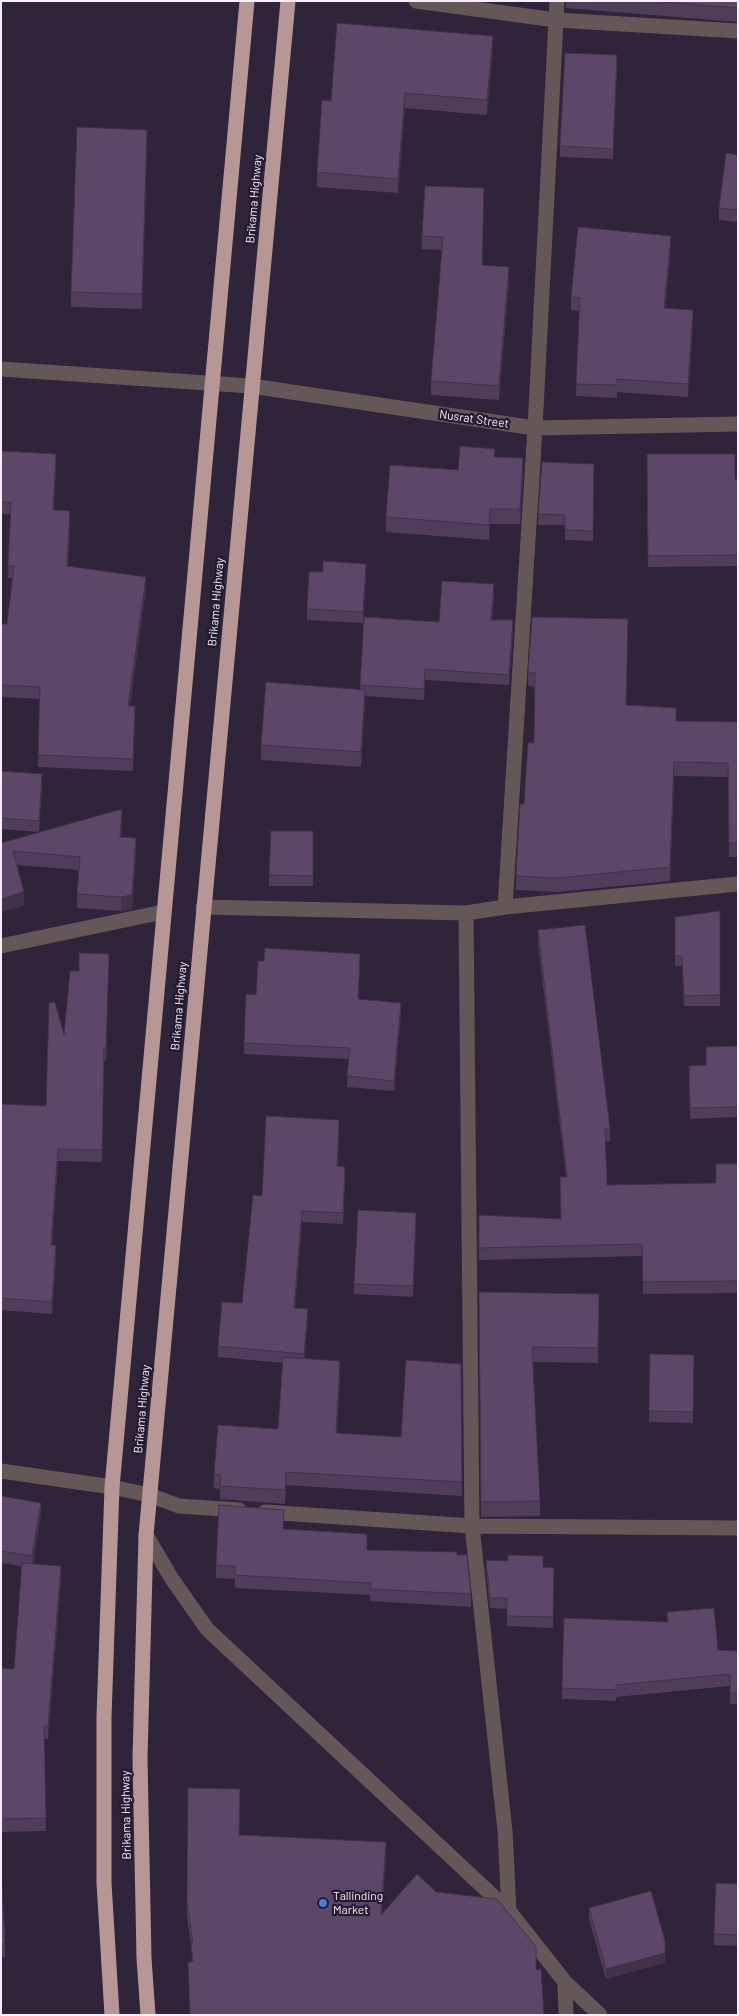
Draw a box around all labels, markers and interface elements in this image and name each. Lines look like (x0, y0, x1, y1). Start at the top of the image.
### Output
street label: Brikama Highway (243, 154, 265, 244)
street label: Nusrat Street (438, 407, 510, 431)
street label: Brikama Highway (205, 557, 227, 647)
street label: Brikama Highway (168, 961, 190, 1051)
street label: Brikama Highway (131, 1364, 153, 1454)
street label: Brikama Highway (118, 1770, 134, 1860)
place label: Tallinding Market (333, 1889, 383, 1917)
marker: Tallinding Market (317, 1897, 329, 1909)

